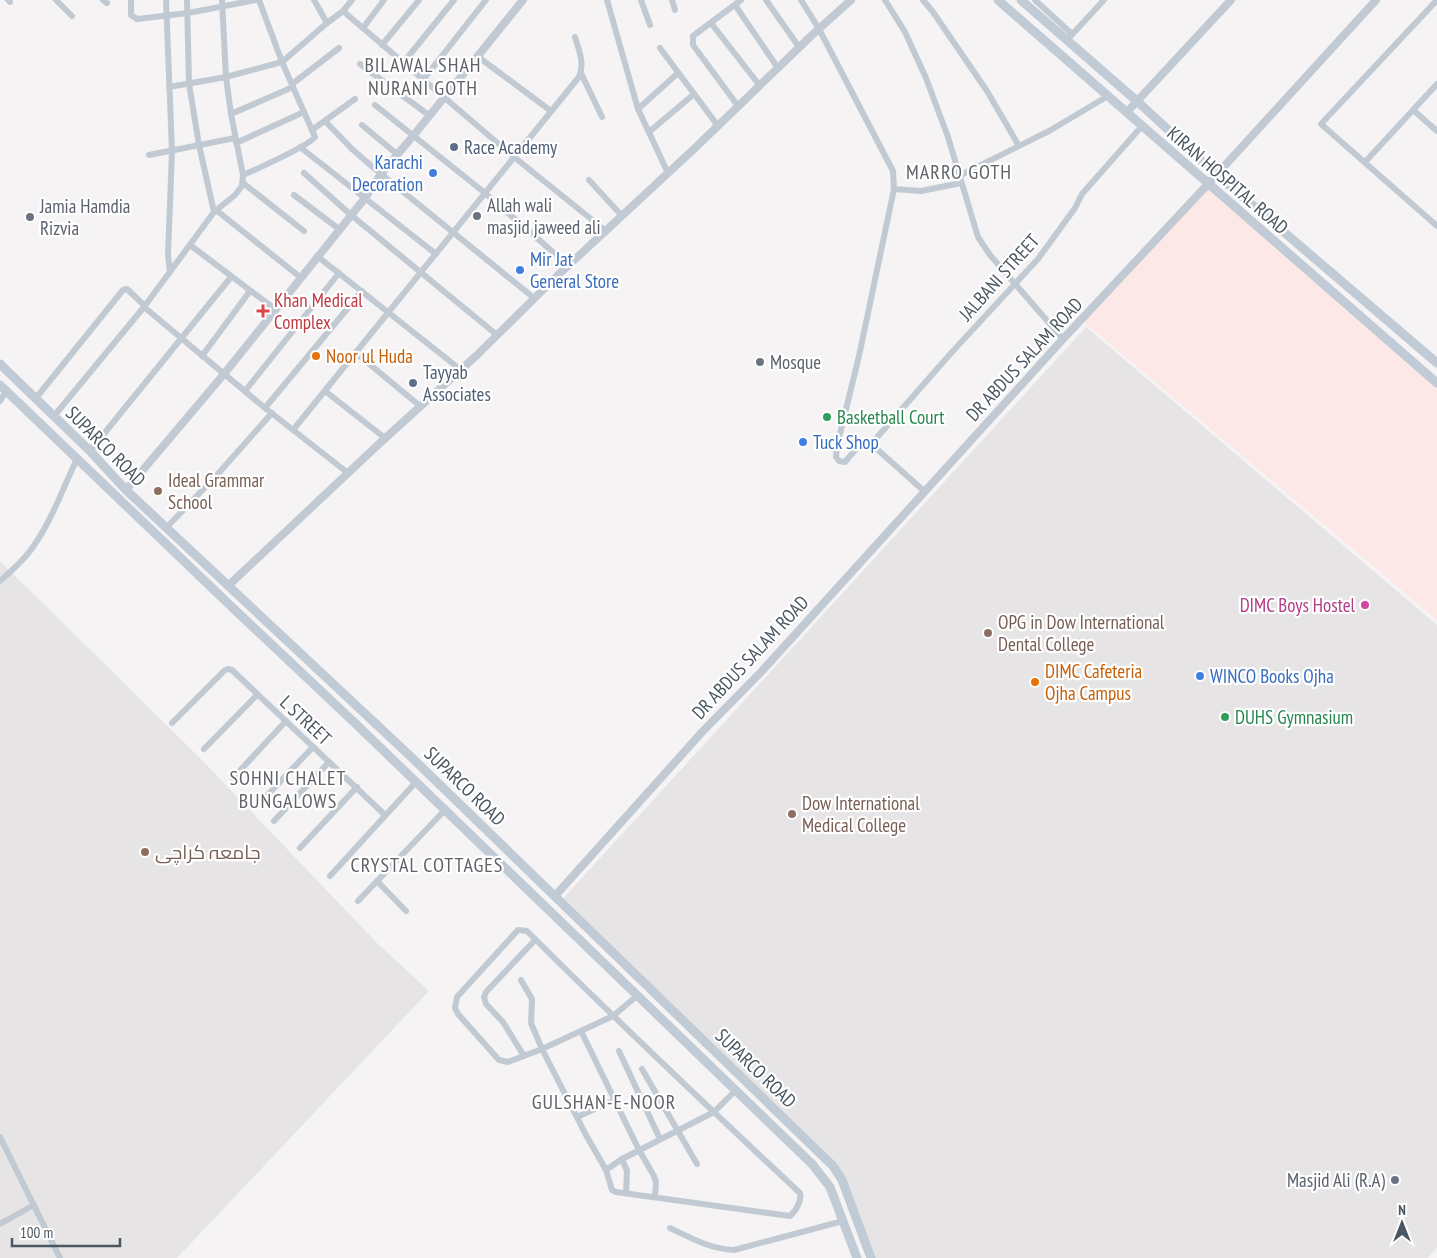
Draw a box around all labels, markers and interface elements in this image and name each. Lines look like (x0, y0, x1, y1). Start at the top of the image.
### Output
district label: BILAWAL SHAH NURANI GOTH (364, 52, 482, 101)
street label: KIRAN HOSPITAL ROAD (1162, 121, 1294, 239)
place label: Race Academy (464, 135, 558, 159)
marker: Race Academy (448, 141, 460, 153)
place label: Karachi Decoration (352, 150, 423, 196)
district label: MARRO GOTH (906, 159, 1012, 185)
marker: Karachi Decoration (427, 167, 439, 179)
place label: Allah wali masjid jaweed ali (487, 193, 601, 239)
place label: Jamia Hamdia Rizvia (39, 194, 130, 240)
marker: Allah wali masjid jaweed ali (471, 210, 483, 222)
marker: Jamia Hamdia Rizvia (24, 211, 36, 223)
street label: JALBANI STREET (953, 228, 1045, 326)
place label: Mir Jat General Store (530, 247, 619, 293)
marker: Mir Jat General Store (514, 264, 526, 276)
place label: Khan Medical Complex (274, 288, 363, 334)
street label: DR ABDUS SALAM ROAD (961, 292, 1087, 426)
marker: Khan Medical Complex (256, 304, 270, 318)
place label: Noor ul Huda (326, 344, 413, 368)
marker: Noor ul Huda (310, 350, 322, 362)
place label: Mosque (770, 350, 821, 374)
marker: Mosque (754, 356, 766, 368)
place label: Tayyab Associates (423, 360, 491, 406)
marker: Tayyab Associates (407, 377, 419, 389)
street label: SUPARCO ROAD (61, 401, 151, 491)
place label: Basketball Court (837, 405, 945, 429)
marker: Basketball Court (821, 411, 833, 423)
place label: Tuck Shop (813, 430, 879, 454)
marker: Tuck Shop (797, 436, 809, 448)
place label: Ideal Grammar School (168, 468, 265, 514)
marker: Ideal Grammar School (152, 485, 164, 497)
street label: DR ABDUS SALAM ROAD (687, 590, 813, 724)
place label: DIMC Boys Hostel (1240, 593, 1356, 617)
marker: DIMC Boys Hostel (1359, 599, 1371, 611)
place label: OPG in Dow International Dental College (998, 610, 1165, 656)
marker: OPG in Dow International Dental College (982, 627, 994, 639)
place label: DIMC Cafeteria Ojha Campus (1045, 659, 1142, 705)
place label: WINCO Books Ojha (1210, 664, 1334, 688)
marker: WINCO Books Ojha (1194, 670, 1206, 682)
marker: DIMC Cafeteria Ojha Campus (1029, 676, 1041, 688)
street label: L STREET (275, 690, 337, 750)
place label: DUHS Gymnasium (1235, 705, 1353, 729)
marker: DUHS Gymnasium (1219, 711, 1231, 723)
street label: SUPARCO ROAD (419, 741, 511, 831)
district label: SOHNI CHALET BUNGALOWS (229, 765, 347, 814)
place label: Dow International Medical College (802, 791, 920, 837)
marker: Dow International Medical College (786, 808, 798, 820)
place label: جامعہ کراچی (155, 840, 260, 865)
marker: جامعہ کراچی (139, 846, 151, 858)
district label: CRYSTAL COTTAGES (351, 852, 503, 878)
street label: SUPARCO ROAD (710, 1023, 802, 1113)
district label: GULSHAN-E-NOOR (532, 1089, 676, 1115)
place label: Masjid Ali (R.A) (1287, 1168, 1386, 1192)
marker: Masjid Ali (R.A) (1389, 1174, 1401, 1186)
north arrow (1377, 1198, 1427, 1248)
text: N (1398, 1201, 1406, 1219)
scale bar (12, 1216, 120, 1248)
text: 100 m (20, 1223, 53, 1242)

